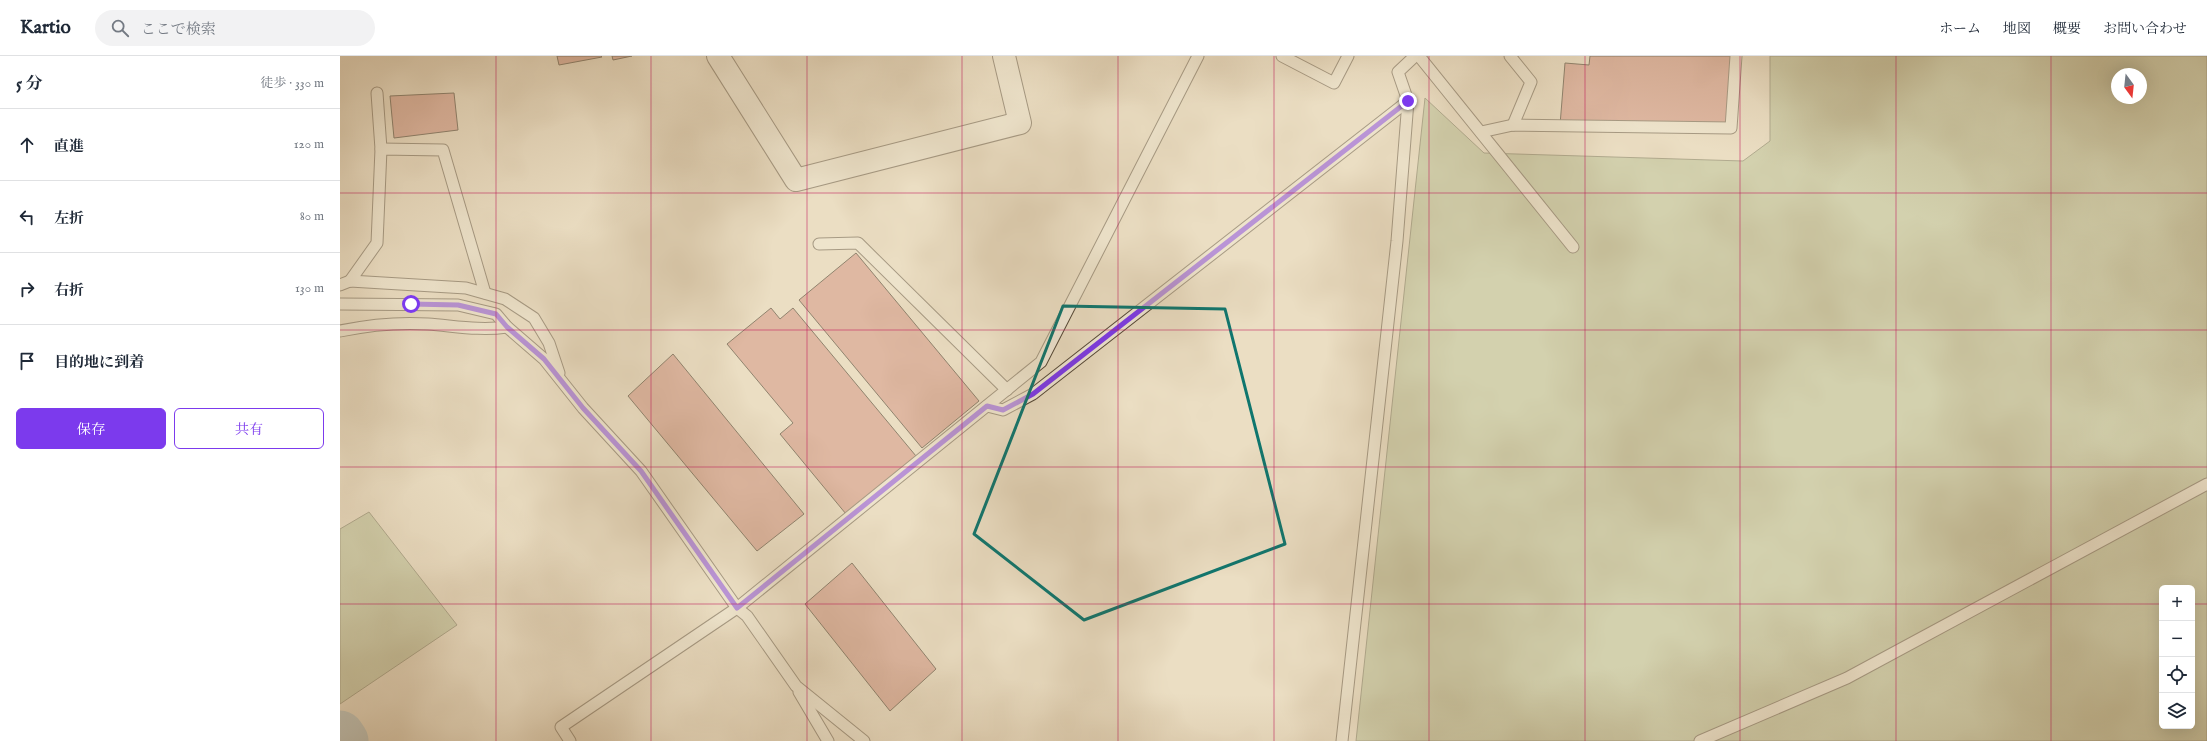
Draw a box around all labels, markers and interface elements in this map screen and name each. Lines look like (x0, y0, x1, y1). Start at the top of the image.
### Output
search box (95, 10, 375, 46)
text: Kartio (20, 16, 71, 40)
icon: search (109, 17, 131, 39)
text: ここで検索 (141, 20, 216, 39)
text: ホーム (1939, 20, 1981, 38)
text: 地図 (2003, 20, 2031, 38)
text: 概要 (2053, 20, 2081, 38)
text: お問い合わせ (2103, 20, 2187, 38)
north arrow (2111, 68, 2147, 104)
text: 5 分 (16, 74, 43, 95)
text: 徒歩 · 330 m (260, 75, 324, 92)
route end (1399, 92, 1417, 110)
icon: ahead (16, 134, 38, 156)
text: 120 m (294, 136, 324, 153)
text: 直進 (54, 137, 84, 156)
icon: left (16, 206, 38, 228)
text: 80 m (300, 208, 324, 225)
text: 左折 (54, 209, 84, 228)
icon: right (16, 278, 38, 300)
text: 130 m (295, 280, 324, 297)
text: 右折 (54, 281, 84, 300)
route start (402, 295, 420, 313)
icon: arrive (16, 350, 38, 372)
text: 目的地に到着 (54, 353, 144, 372)
button: 保存 (16, 408, 166, 449)
button: 共有 (174, 408, 324, 449)
map controls (2159, 585, 2195, 729)
button: + (2159, 585, 2195, 621)
button: − (2159, 621, 2195, 657)
button: locate (2159, 657, 2195, 693)
button: layers (2159, 693, 2195, 729)

